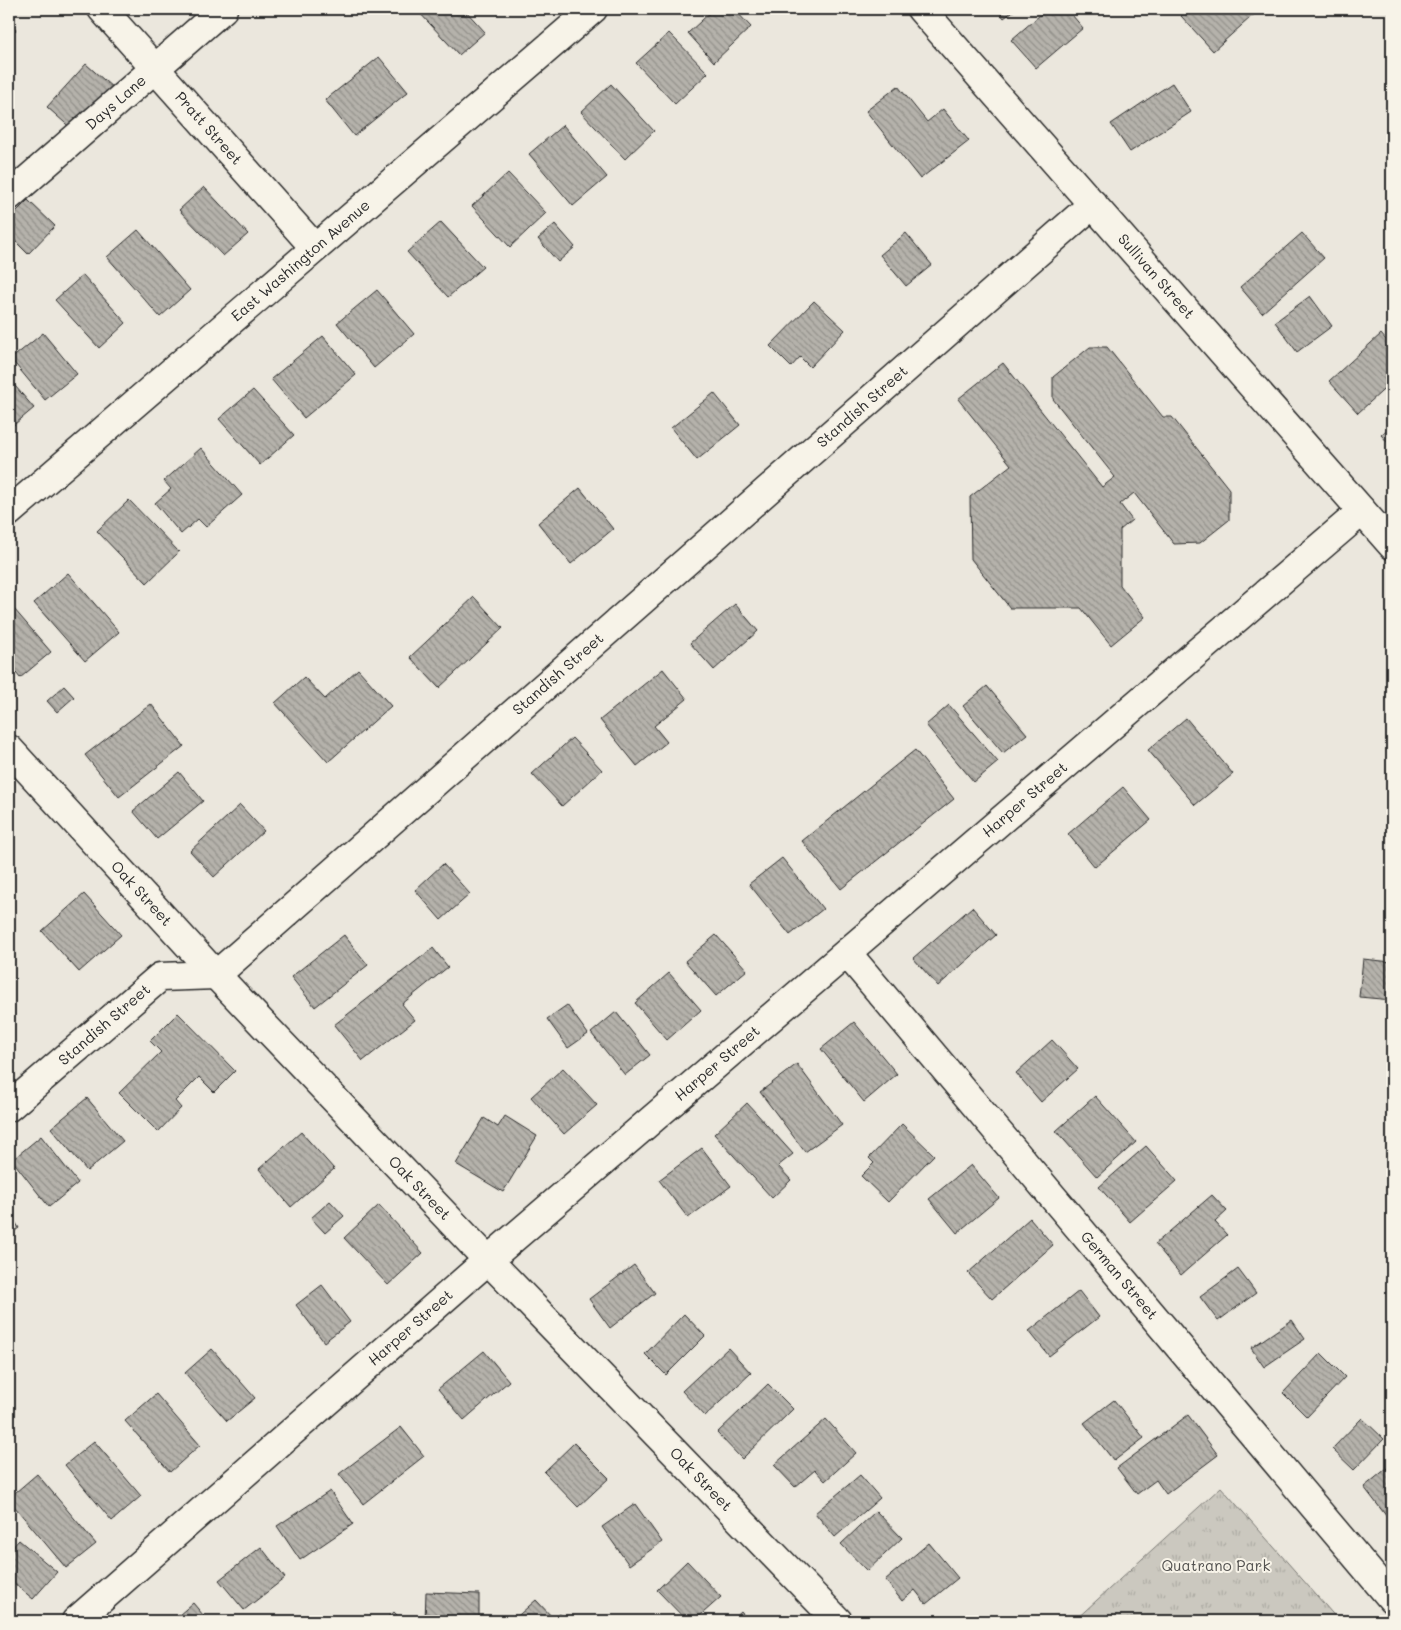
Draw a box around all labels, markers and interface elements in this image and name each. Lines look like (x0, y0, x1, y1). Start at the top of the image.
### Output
street label: Days Lane (81, 70, 150, 134)
street label: Pratt Street (171, 87, 247, 169)
street label: East Washington Avenue (226, 195, 374, 325)
street label: Sullivan Street (1114, 229, 1200, 323)
street label: Standish Street (812, 360, 912, 452)
street label: Standish Street (508, 628, 607, 719)
street label: Harper Street (977, 757, 1071, 841)
street label: Oak Street (107, 856, 177, 930)
street label: Standish Street (54, 979, 154, 1069)
street label: Harper Street (670, 1020, 764, 1105)
street label: Oak Street (385, 1151, 456, 1224)
street label: German Street (1077, 1226, 1163, 1323)
street label: Harper Street (363, 1284, 457, 1370)
street label: Oak Street (666, 1442, 737, 1515)
park label: Quatrano Park (1162, 1555, 1270, 1575)

